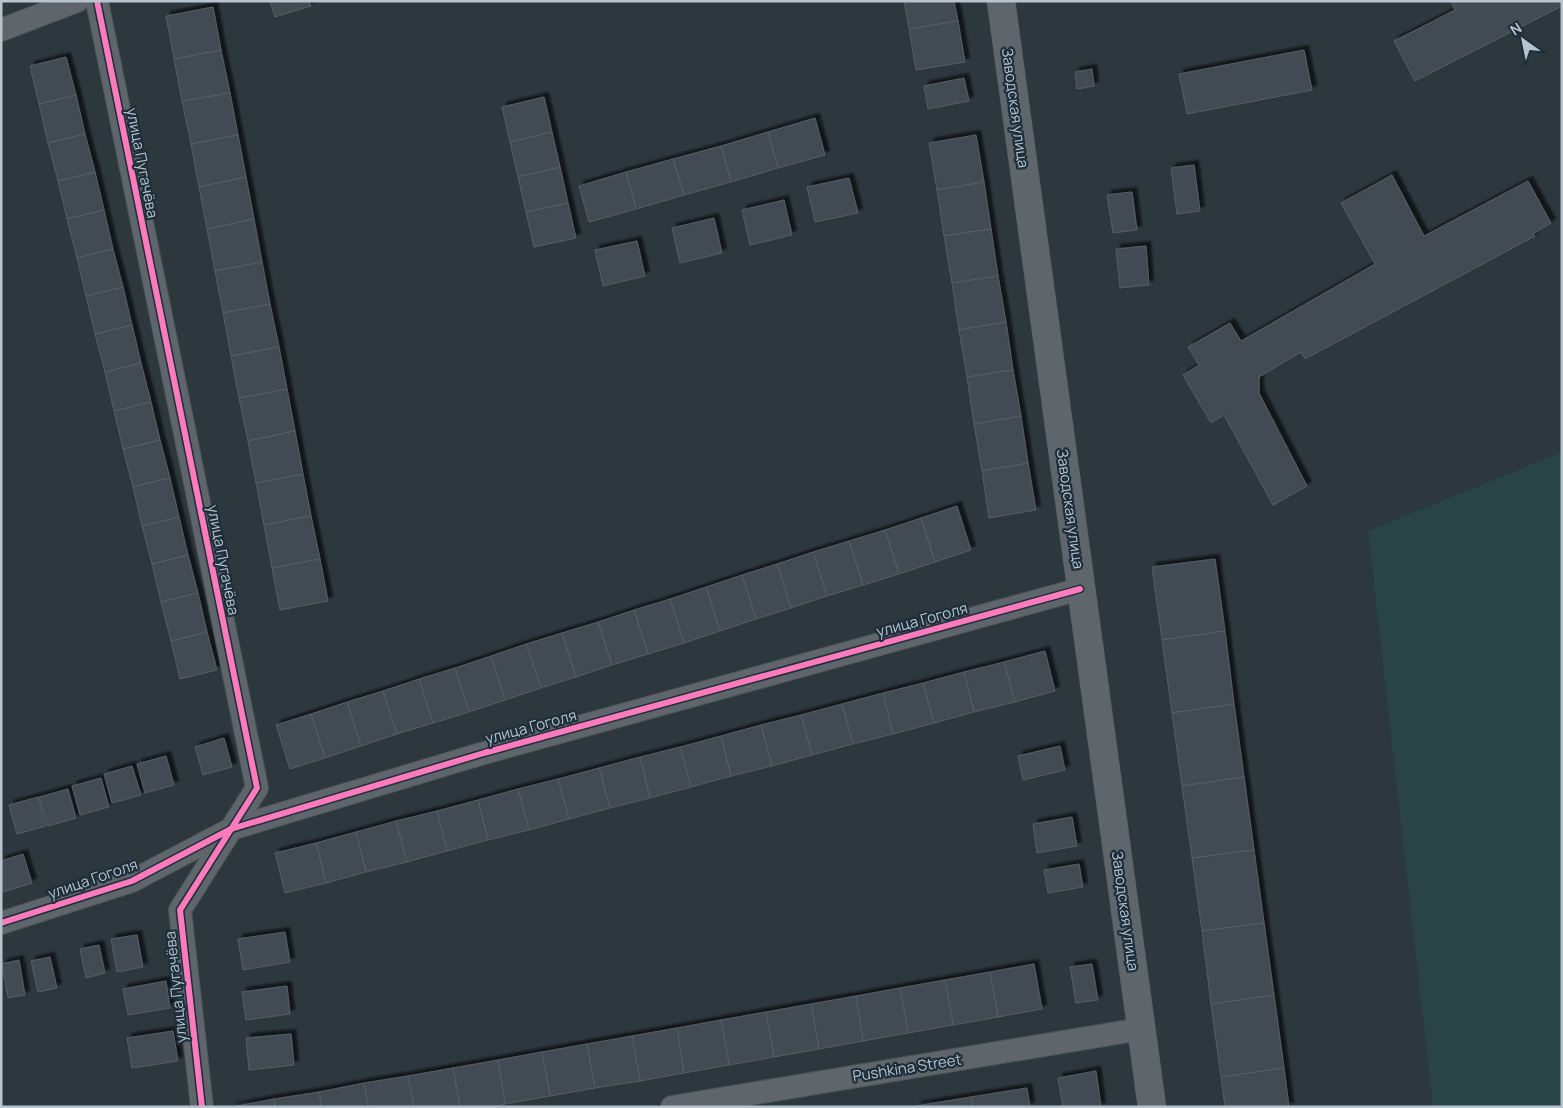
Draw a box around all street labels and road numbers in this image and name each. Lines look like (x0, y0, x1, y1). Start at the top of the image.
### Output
street label: Заводская улица (997, 47, 1034, 169)
street label: улица Пугачёва (122, 106, 163, 220)
street label: Заводская улица (1052, 448, 1089, 570)
street label: улица Пугачёва (203, 503, 244, 617)
street label: улица Гоголя (874, 597, 970, 642)
street label: улица Гоголя (483, 704, 579, 749)
street label: Заводская улица (1107, 850, 1144, 972)
street label: улица Гоголя (45, 853, 141, 904)
street label: улица Пугачёва (159, 930, 192, 1044)
street label: Pushkina Street (851, 1049, 963, 1086)

